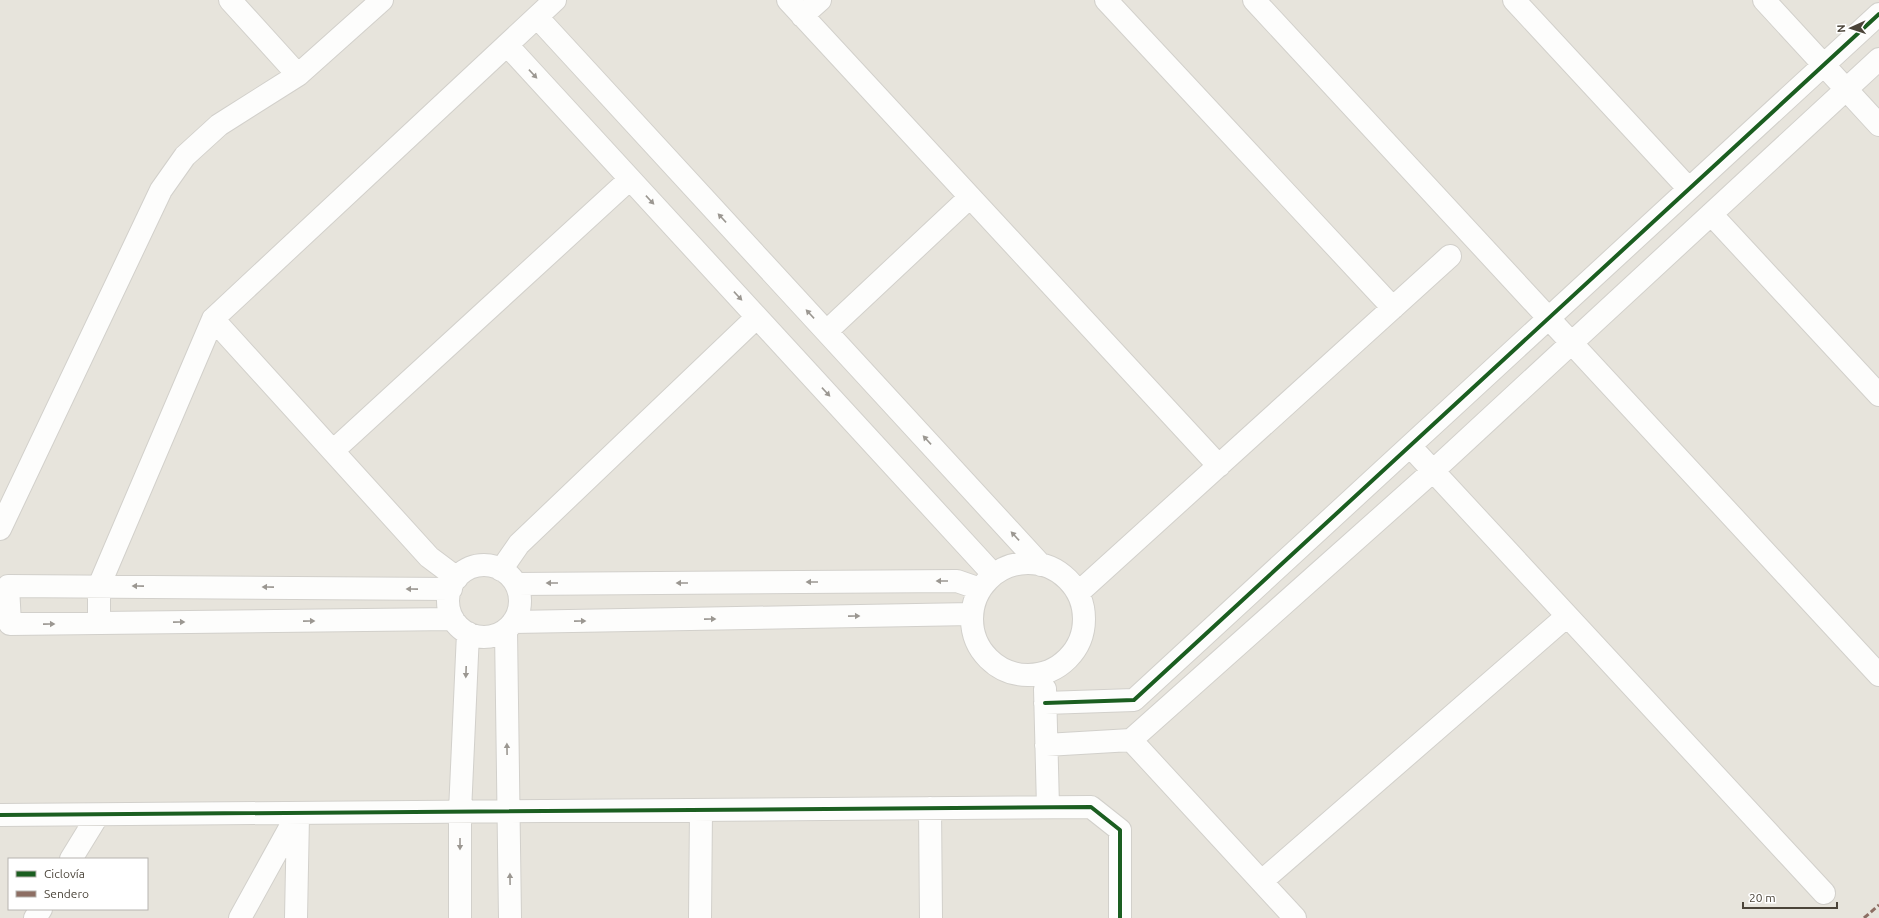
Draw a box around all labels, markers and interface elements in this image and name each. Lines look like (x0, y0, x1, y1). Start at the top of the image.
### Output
north arrow (1831, 8, 1871, 48)
text: N (1835, 24, 1847, 33)
one-way arrow (529, 68, 538, 79)
one-way arrow (645, 195, 655, 205)
one-way arrow (718, 213, 727, 223)
one-way arrow (733, 291, 743, 301)
one-way arrow (806, 309, 815, 319)
one-way arrow (821, 387, 830, 396)
one-way arrow (922, 435, 931, 445)
one-way arrow (1010, 531, 1019, 541)
one-way arrow (935, 578, 948, 584)
one-way arrow (805, 579, 818, 585)
one-way arrow (546, 580, 558, 587)
one-way arrow (675, 580, 688, 586)
one-way arrow (131, 583, 144, 589)
one-way arrow (261, 584, 274, 590)
one-way arrow (405, 586, 418, 592)
one-way arrow (848, 613, 861, 619)
one-way arrow (704, 615, 716, 622)
one-way arrow (303, 618, 316, 624)
one-way arrow (574, 618, 587, 624)
one-way arrow (173, 619, 186, 625)
one-way arrow (43, 621, 56, 627)
one-way arrow (463, 666, 469, 679)
one-way arrow (504, 743, 511, 755)
one-way arrow (457, 838, 463, 851)
legend (8, 858, 148, 910)
text: Ciclovía (44, 867, 85, 880)
one-way arrow (506, 873, 513, 885)
scale bar (1743, 884, 1837, 910)
text: Sendero (44, 887, 89, 900)
text: 20 m (1749, 891, 1776, 904)

